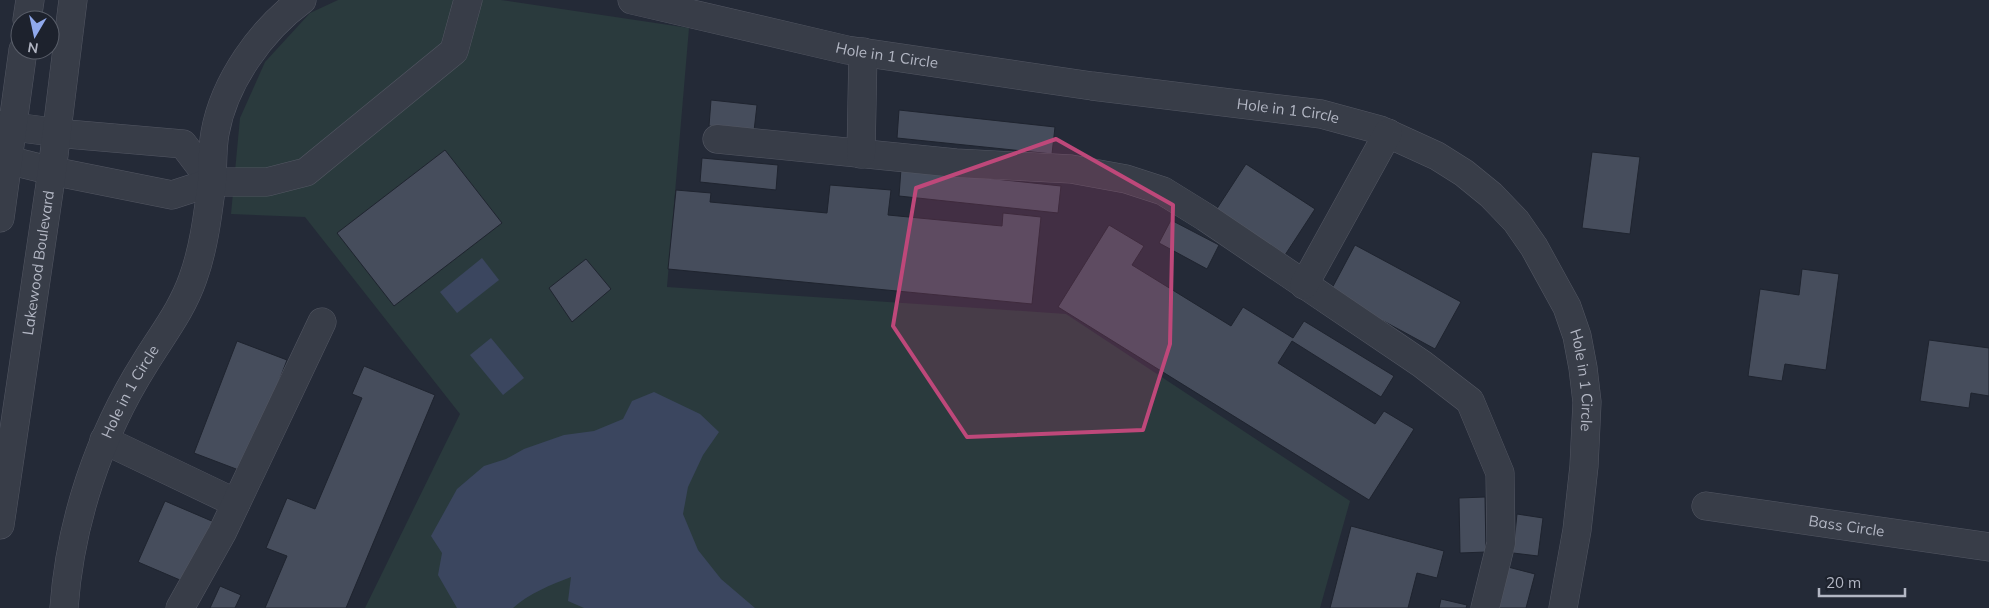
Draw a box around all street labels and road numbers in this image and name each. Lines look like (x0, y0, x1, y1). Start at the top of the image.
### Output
street label: Hole in 1 Circle (834, 38, 939, 72)
street label: Hole in 1 Circle (1236, 94, 1342, 128)
street label: Lakewood Boulevard (18, 189, 58, 336)
street label: Hole in 1 Circle (1566, 326, 1597, 432)
street label: Hole in 1 Circle (97, 341, 163, 441)
street label: Bass Circle (1807, 511, 1886, 541)

